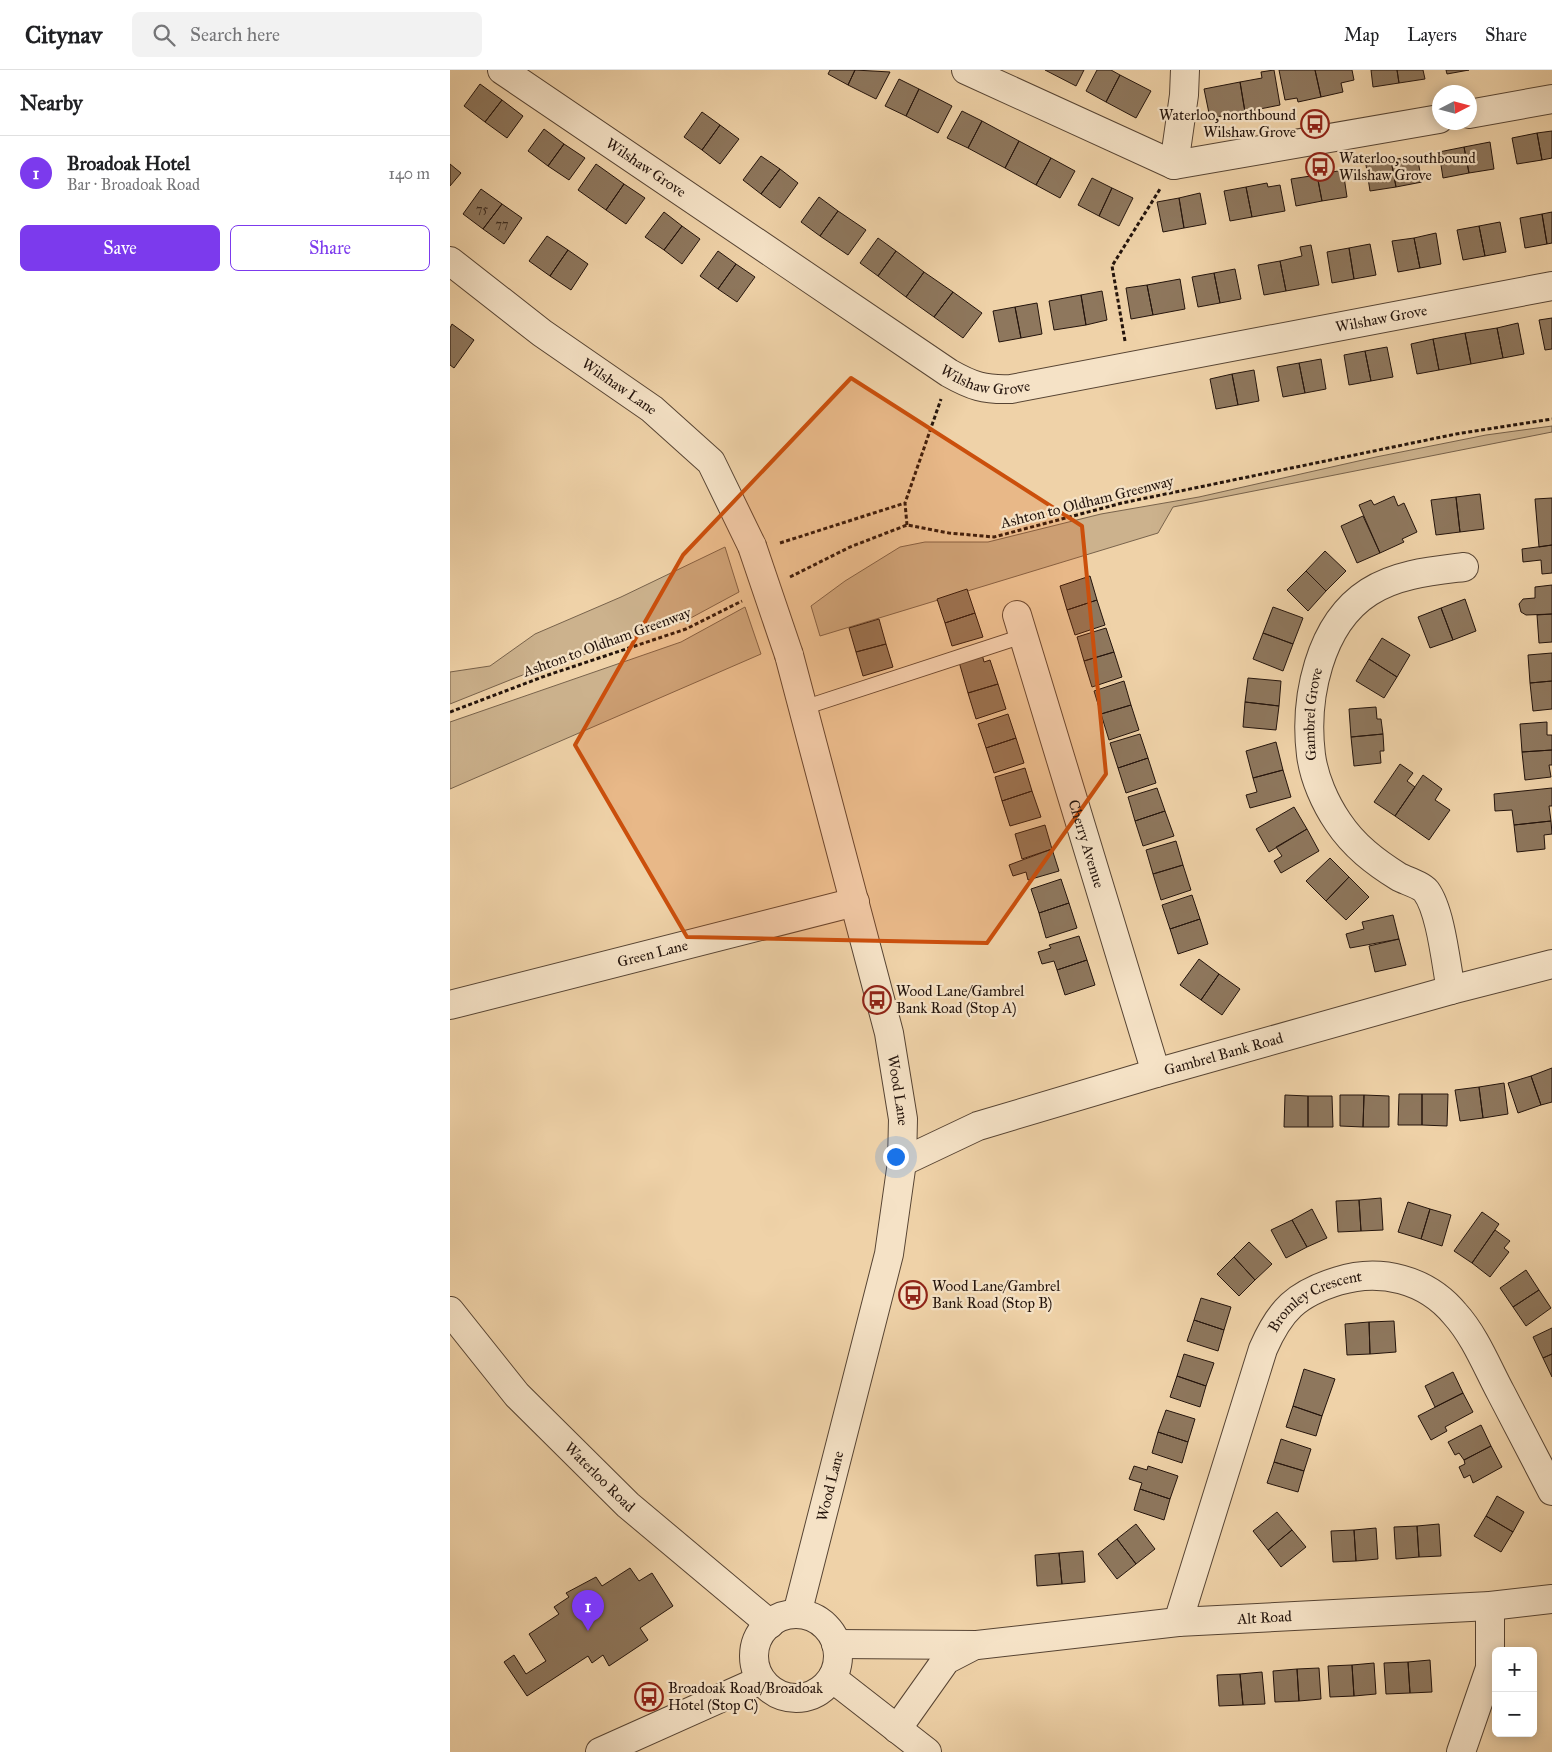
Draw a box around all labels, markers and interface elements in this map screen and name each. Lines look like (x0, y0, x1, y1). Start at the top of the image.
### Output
search box (132, 12, 482, 57)
text: Citynav (25, 20, 102, 50)
icon: search (150, 21, 178, 49)
text: Search here (190, 23, 280, 46)
text: Map (1344, 24, 1379, 46)
text: Layers (1407, 24, 1457, 46)
text: Share (1485, 24, 1527, 46)
north arrow (1432, 85, 1477, 130)
text: Nearby (20, 90, 83, 116)
place label: Waterloo, northbound Wilshaw Grove (1159, 106, 1296, 141)
bus stop icon: Waterloo, northbound Wilshaw Grove (1300, 109, 1330, 139)
street label: Wilshaw Grove (603, 134, 690, 201)
place label: Waterloo, southbound Wilshaw Grove (1339, 149, 1476, 184)
text: Broadoak Hotel (67, 152, 190, 175)
bus stop icon: Waterloo, southbound Wilshaw Grove (1305, 152, 1335, 182)
text: 1 (33, 164, 39, 183)
text: 140 m (389, 164, 430, 183)
text: Bar · Broadoak Road (67, 175, 200, 194)
house number: 75 (476, 202, 488, 216)
house number: 77 (496, 217, 508, 231)
button: Save (20, 225, 220, 271)
button: Share (230, 225, 430, 271)
street label: Wilshaw Grove (1334, 301, 1429, 336)
street label: Wilshaw Lane (578, 354, 661, 418)
street label: Wilshaw Grove (937, 361, 1032, 398)
street label: Ashton to Oldham Greenway (998, 472, 1176, 532)
street label: Ashton to Oldham Greenway (519, 603, 695, 681)
street label: Gambrel Grove (1300, 666, 1326, 762)
street label: Cherry Avenue (1065, 797, 1108, 890)
street label: Green Lane (615, 936, 690, 971)
place label: Wood Lane/Gambrel Bank Road (Stop A) (896, 982, 1025, 1018)
bus stop icon: Wood Lane/Gambrel Bank Road (Stop A) (862, 985, 892, 1015)
street label: Gambrel Bank Road (1162, 1029, 1286, 1079)
street label: Wood Lane (884, 1053, 912, 1126)
your location (883, 1144, 909, 1170)
street label: Bromley Crescent (1264, 1267, 1364, 1335)
place label: Wood Lane/Gambrel Bank Road (Stop B) (932, 1277, 1061, 1313)
bus stop icon: Wood Lane/Gambrel Bank Road (Stop B) (898, 1280, 928, 1310)
street label: Waterloo Road (561, 1438, 639, 1516)
street label: Wood Lane (813, 1449, 847, 1523)
pin: 1 (572, 1590, 604, 1631)
street label: Alt Road (1236, 1607, 1293, 1628)
map controls (1492, 1647, 1537, 1737)
button: + (1492, 1647, 1537, 1692)
place label: Broadoak Road/Broadoak Hotel (Stop C) (668, 1679, 823, 1715)
bus stop icon: Broadoak Road/Broadoak Hotel (Stop C) (634, 1682, 664, 1712)
button: − (1492, 1692, 1537, 1737)

